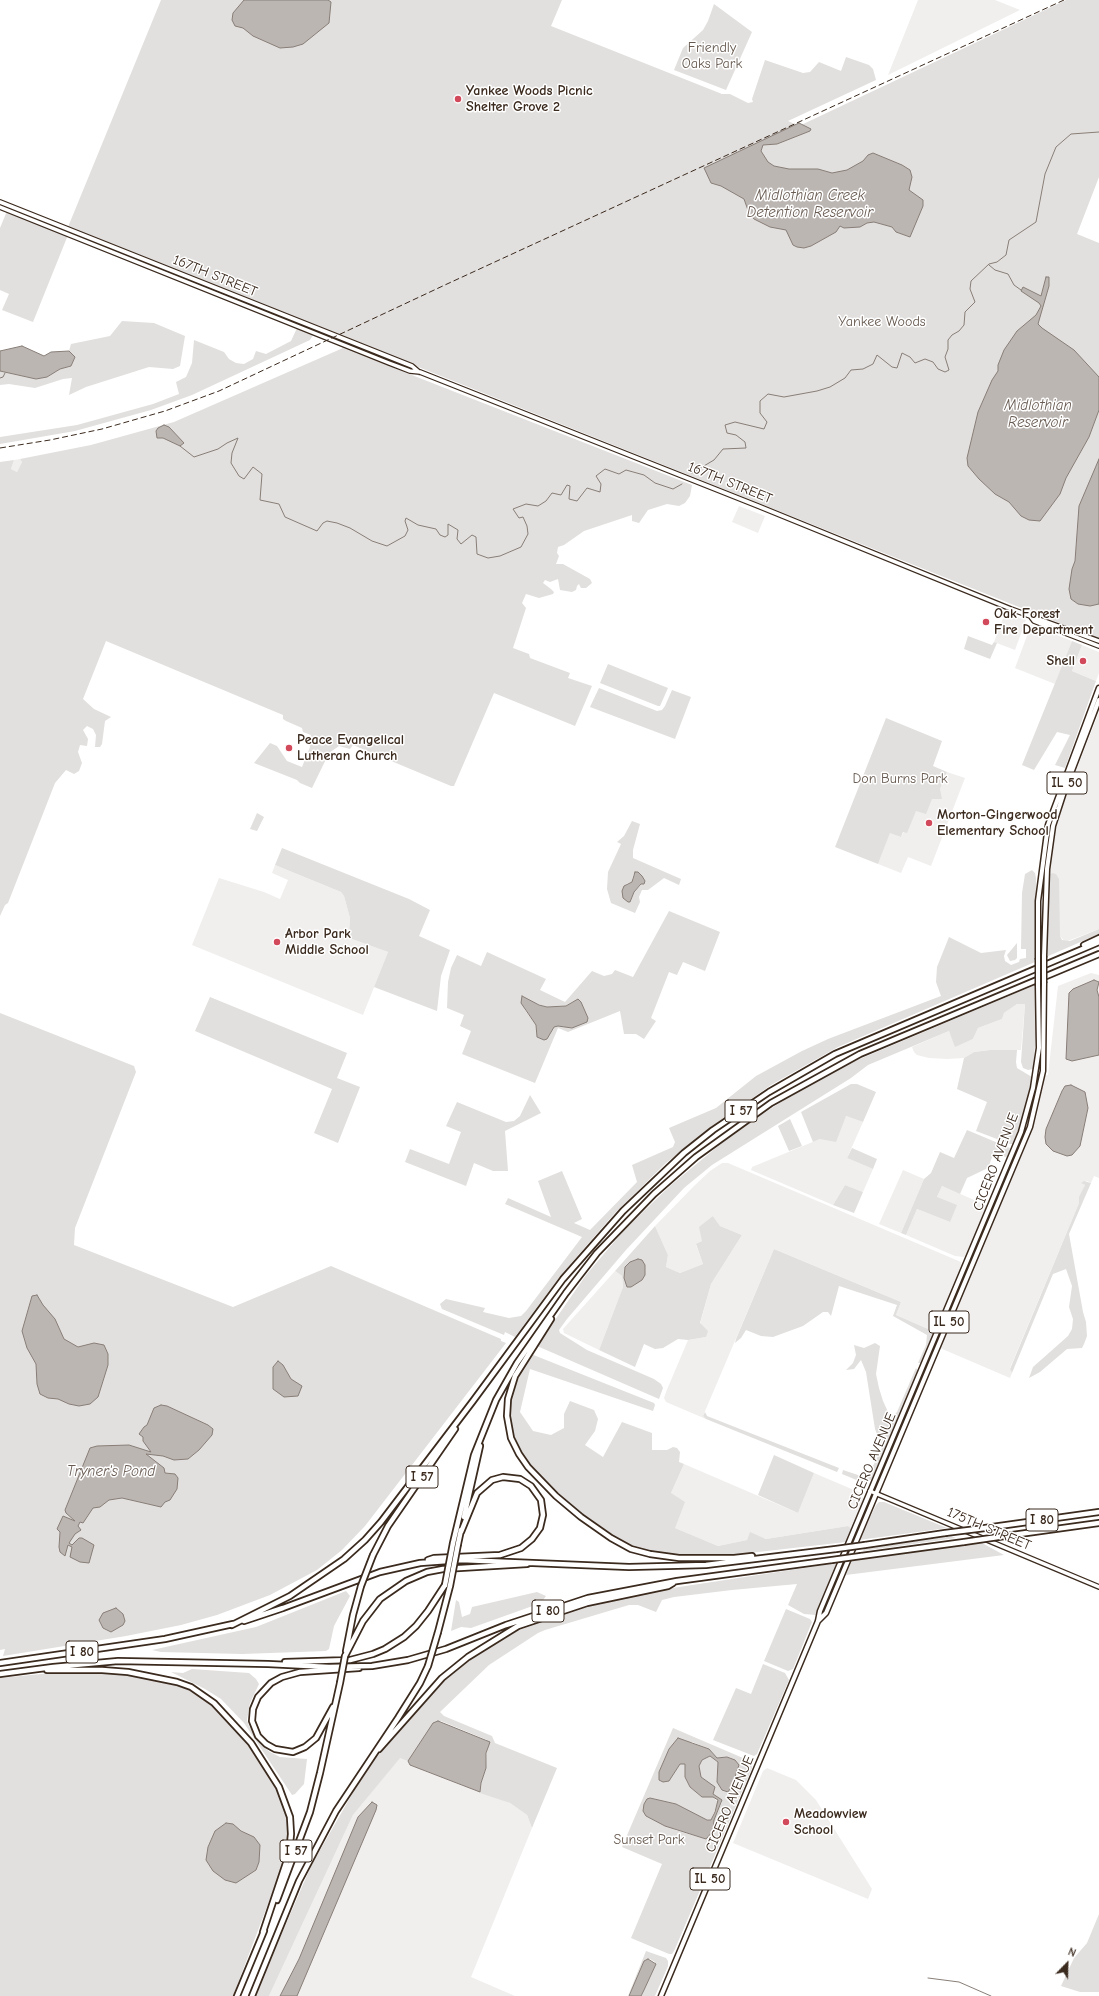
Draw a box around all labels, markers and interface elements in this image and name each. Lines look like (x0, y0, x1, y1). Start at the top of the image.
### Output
park label: Friendly Oaks Park (682, 40, 742, 72)
place label: Yankee Woods Picnic Shelter Grove 2 (466, 83, 593, 116)
marker: Yankee Woods Picnic Shelter Grove 2 (453, 94, 463, 104)
water label: Midlothian Creek Detention Reservoir (747, 187, 873, 222)
street label: 167TH STREET (170, 251, 260, 301)
park label: Yankee Woods (838, 314, 926, 330)
water label: Midlothian Reservoir (1004, 397, 1072, 432)
street label: 167TH STREET (685, 458, 775, 508)
place label: Oak Forest Fire Department (994, 606, 1093, 638)
marker: Oak Forest Fire Department (981, 617, 991, 627)
place label: Shell (1046, 653, 1075, 669)
marker: Shell (1078, 656, 1088, 666)
place label: Peace Evangelical Lutheran Church (297, 732, 404, 764)
marker: Peace Evangelical Lutheran Church (284, 743, 294, 753)
park label: Don Burns Park (852, 771, 948, 787)
road number: IL 50 (1047, 772, 1087, 794)
place label: Morton-Gingerwood Elementary School (937, 807, 1058, 840)
marker: Morton-Gingerwood Elementary School (924, 818, 934, 828)
place label: Arbor Park Middle School (285, 926, 369, 958)
marker: Arbor Park Middle School (272, 937, 282, 947)
road number: I 57 (725, 1100, 757, 1122)
street label: CICERO AVENUE (970, 1111, 1022, 1213)
road number: IL 50 (929, 1311, 969, 1333)
street label: CICERO AVENUE (844, 1410, 900, 1512)
water label: Tryner's Pond (67, 1463, 155, 1481)
road number: I 57 (406, 1466, 438, 1488)
street label: 175TH STREET (945, 1504, 1033, 1554)
road number: I 80 (1026, 1509, 1058, 1531)
road number: I 80 (532, 1600, 564, 1622)
road number: I 80 (66, 1641, 98, 1663)
street label: CICERO AVENUE (702, 1753, 758, 1855)
place label: Meadowview School (794, 1806, 867, 1838)
marker: Meadowview School (781, 1817, 791, 1827)
park label: Sunset Park (614, 1832, 684, 1848)
road number: I 57 (280, 1840, 312, 1862)
road number: IL 50 (690, 1868, 730, 1890)
north arrow (1047, 1944, 1087, 1984)
text: N (1066, 1945, 1078, 1960)

